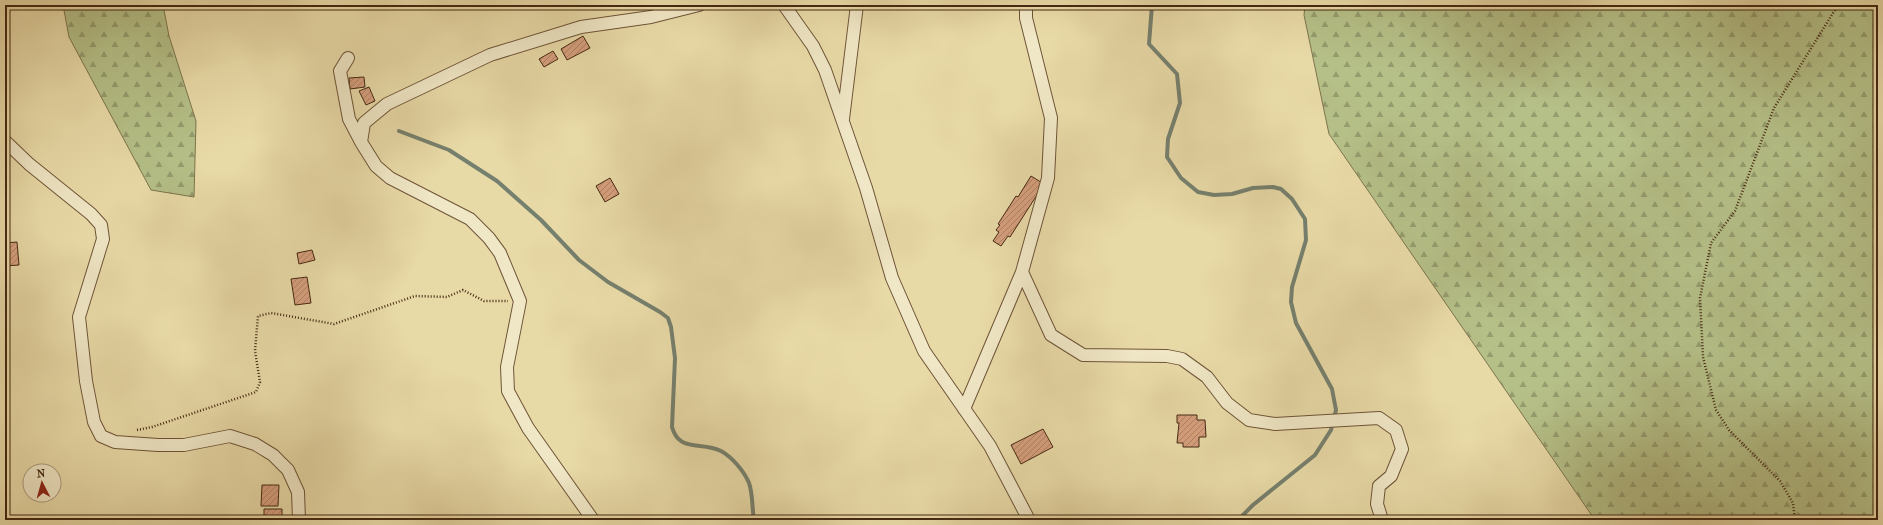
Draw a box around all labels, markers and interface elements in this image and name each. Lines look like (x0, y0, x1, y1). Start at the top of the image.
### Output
north arrow (22, 463, 62, 503)
text: N (36, 467, 46, 480)

